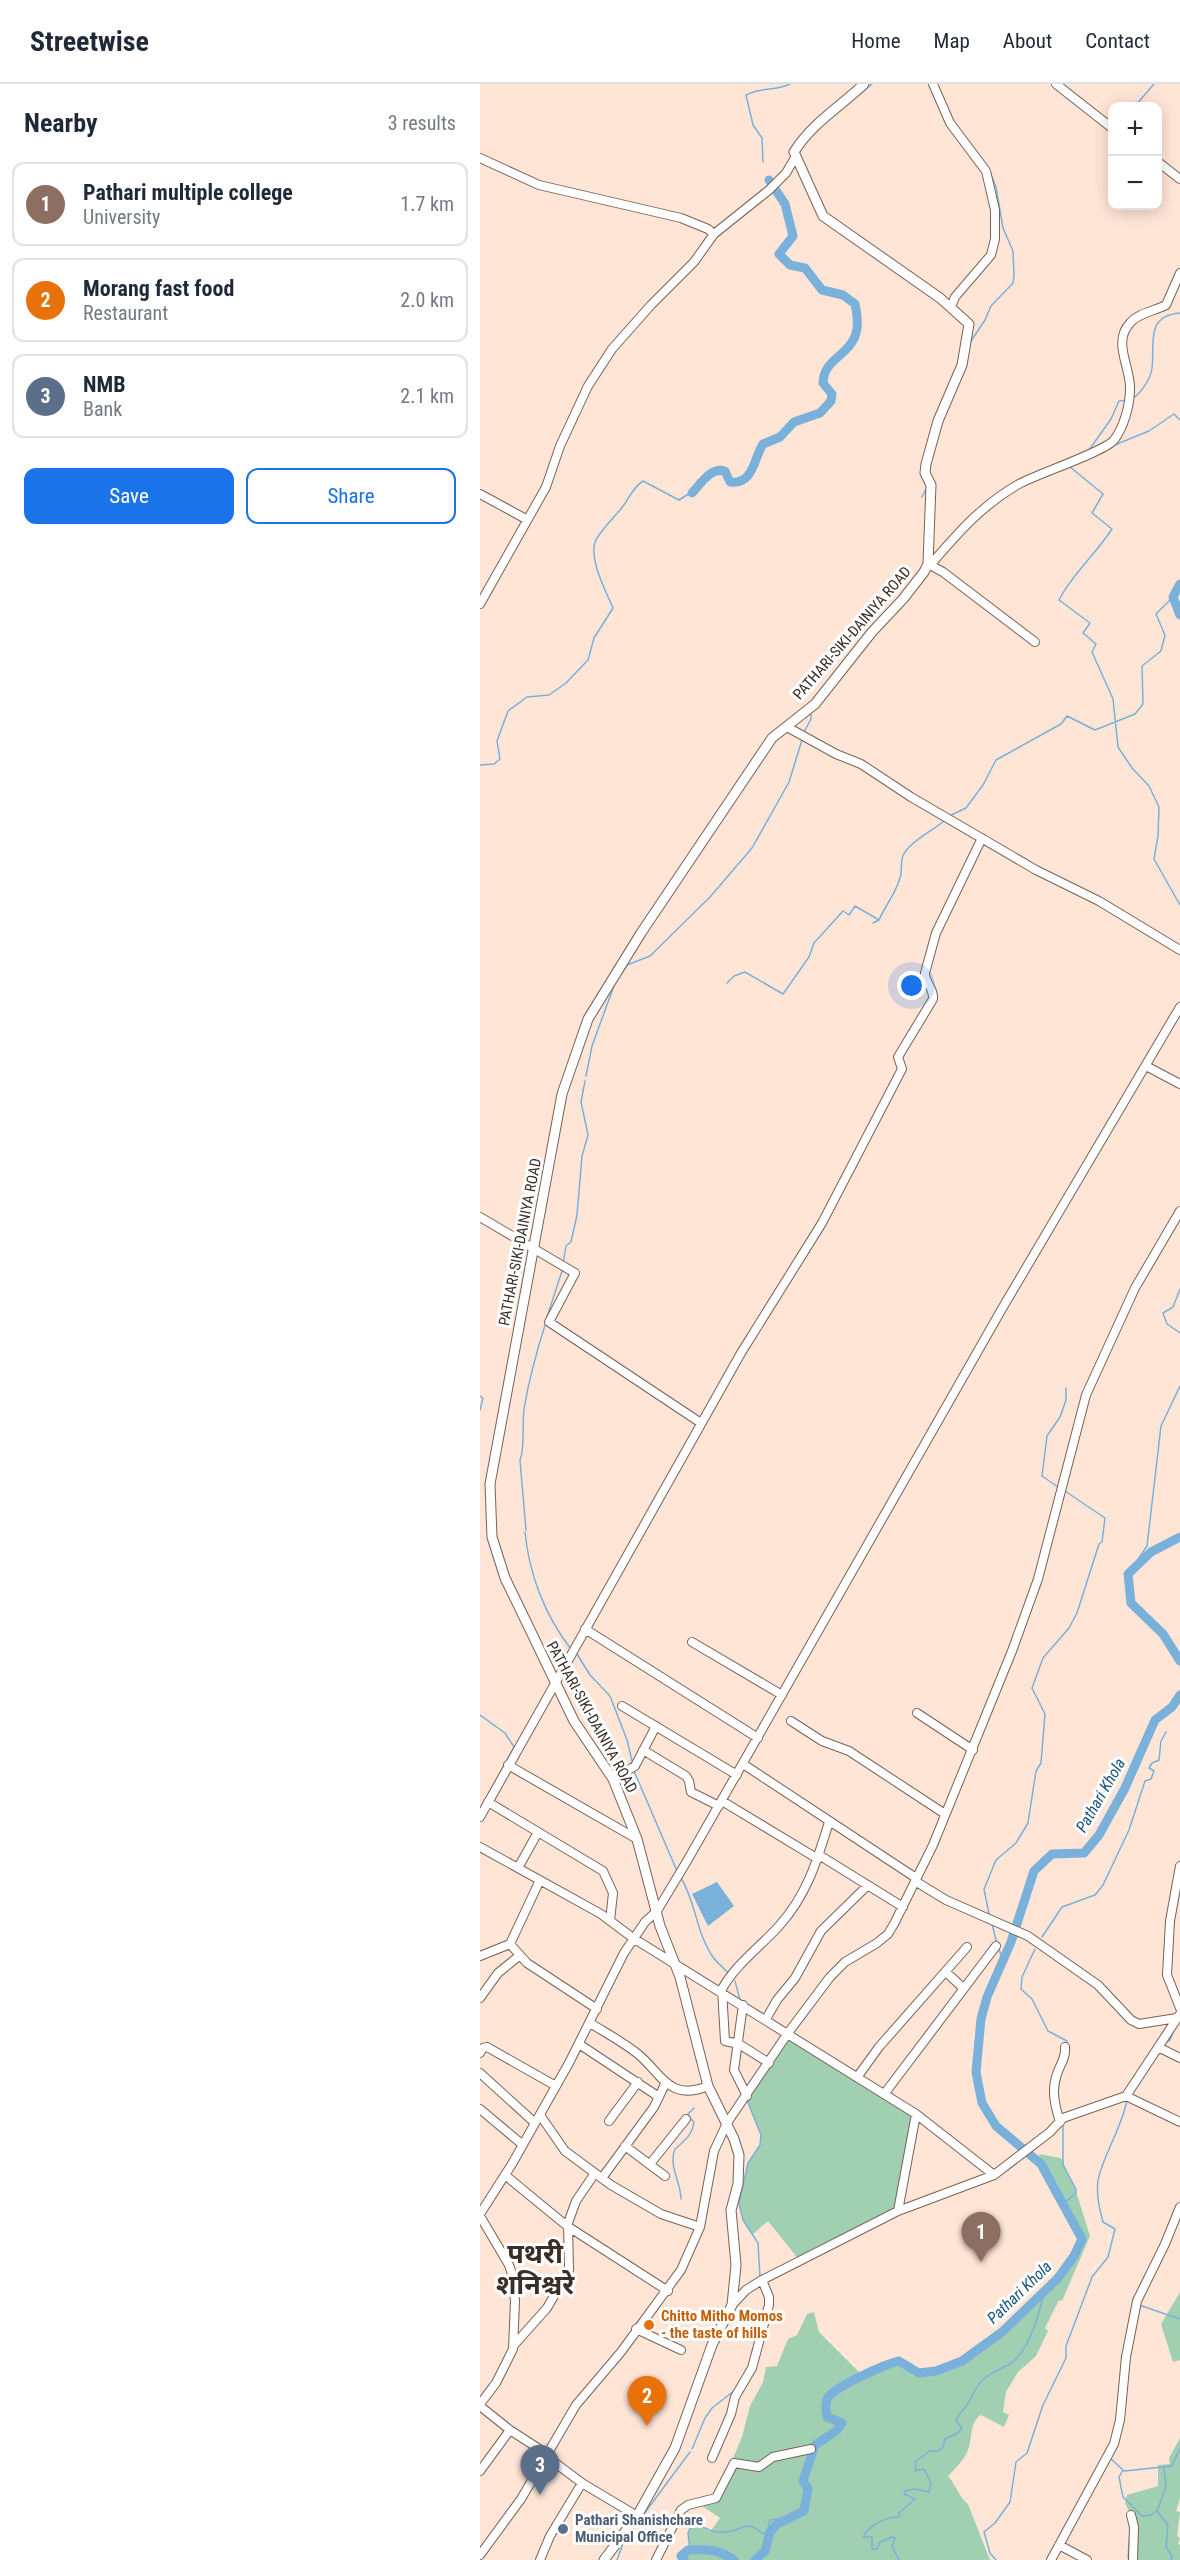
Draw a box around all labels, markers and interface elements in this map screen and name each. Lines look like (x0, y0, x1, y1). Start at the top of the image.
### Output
text: Streetwise (30, 25, 149, 58)
text: Home (851, 29, 901, 53)
text: Map (934, 29, 970, 53)
text: About (1003, 29, 1052, 53)
text: Contact (1085, 29, 1150, 53)
map controls (1108, 102, 1162, 210)
button: + (1108, 102, 1162, 156)
text: Nearby (24, 108, 98, 138)
text: 3 results (388, 111, 456, 135)
button: − (1108, 156, 1162, 210)
text: Pathari multiple college (83, 180, 293, 205)
text: 1 (40, 192, 51, 216)
text: 1.7 km (400, 192, 454, 216)
text: University (83, 205, 160, 229)
text: Morang fast food (83, 276, 234, 301)
text: 2 (40, 288, 51, 312)
text: 2.0 km (400, 288, 454, 312)
text: Restaurant (83, 301, 168, 325)
text: NMB (83, 372, 126, 397)
text: 3 (40, 384, 51, 408)
text: 2.1 km (400, 384, 454, 408)
text: Bank (83, 397, 122, 421)
button: Save (24, 468, 234, 524)
button: Share (246, 468, 456, 524)
street label: PATHARI-SIKI-DAINIYA ROAD (789, 563, 915, 703)
your location (897, 971, 926, 1000)
street label: PATHARI-SIKI-DAINIYA ROAD (495, 1157, 545, 1327)
street label: PATHARI-SIKI-DAINIYA ROAD (543, 1638, 641, 1796)
water label: Pathari Khola (1072, 1755, 1129, 1836)
pin: 1 (962, 2212, 1000, 2262)
district label: पथरी शनिश्चरे (496, 2238, 575, 2301)
water label: Pathari Khola (983, 2257, 1055, 2328)
place label: Chitto Mitho Momos - the taste of hills (661, 2307, 783, 2342)
marker: Chitto Mitho Momos - the taste of hills (642, 2318, 656, 2332)
pin: 2 (628, 2376, 666, 2426)
pin: 3 (520, 2446, 560, 2495)
place label: Pathari Shanishchare Municipal Office (575, 2511, 703, 2546)
marker: Pathari Shanishchare Municipal Office (556, 2522, 570, 2536)

